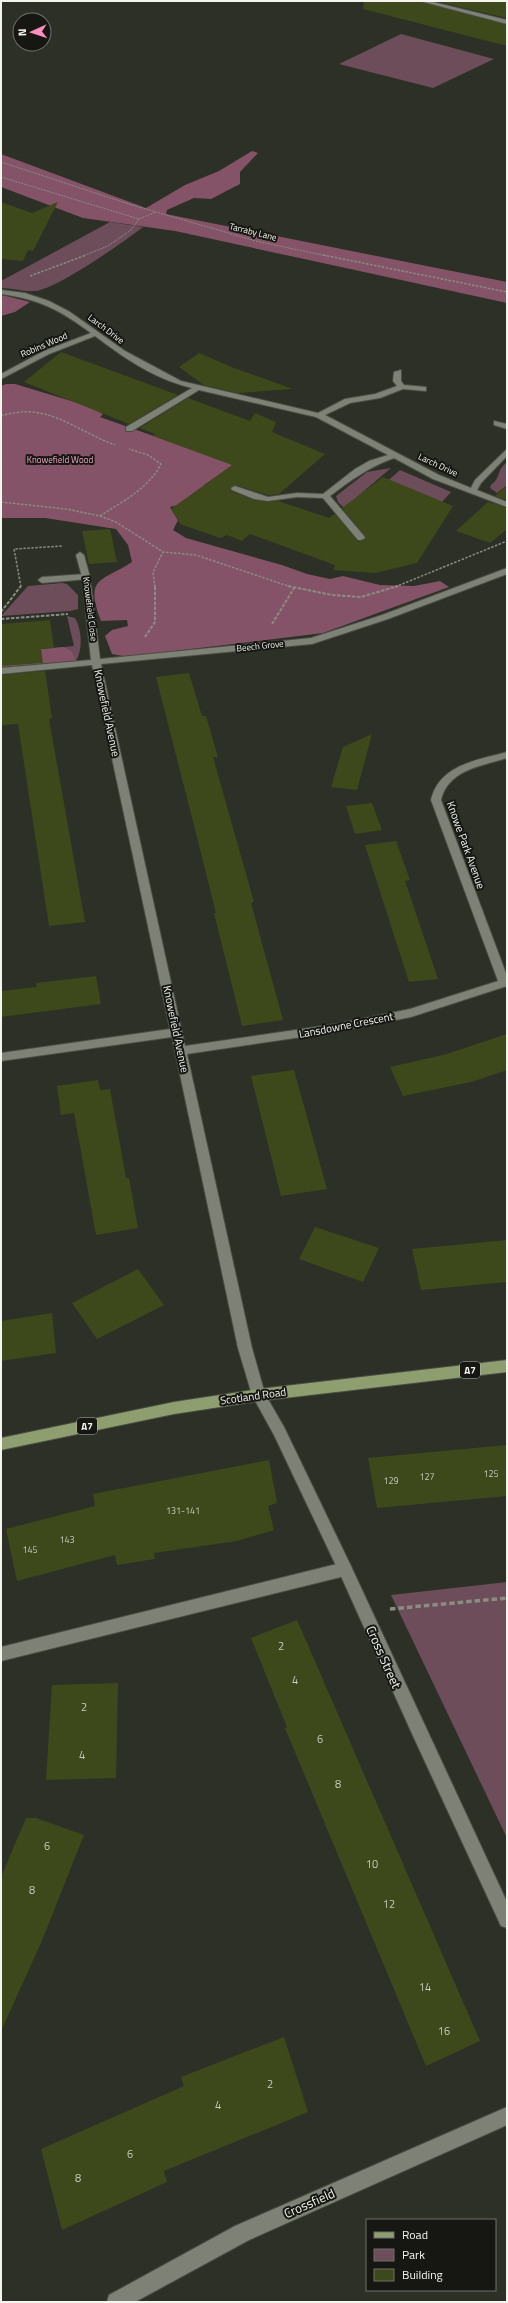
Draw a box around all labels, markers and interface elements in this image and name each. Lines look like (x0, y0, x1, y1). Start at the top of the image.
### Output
north arrow (12, 12, 52, 52)
text: N (14, 28, 30, 37)
street label: Tarraby Lane (228, 219, 279, 244)
street label: Larch Drive (86, 311, 127, 347)
street label: Robins Wood (18, 329, 70, 360)
street label: Larch Drive (416, 450, 461, 480)
park label: Knowefield Wood (27, 453, 93, 466)
street label: Knowefield Close (80, 576, 101, 642)
street label: Beech Grove (236, 637, 285, 654)
street label: Knowefield Avenue (90, 668, 124, 758)
street label: Knowe Park Avenue (443, 799, 489, 891)
street label: Knowefield Avenue (159, 984, 193, 1074)
street label: Lansdowne Crescent (297, 1008, 395, 1042)
road number: A7 (460, 1362, 480, 1378)
street label: Scotland Road (219, 1383, 287, 1409)
road number: A7 (77, 1418, 97, 1434)
house number: 125 (483, 1467, 499, 1480)
house number: 127 (419, 1470, 435, 1483)
house number: 129 (383, 1474, 399, 1487)
house number: 131-141 (166, 1504, 200, 1517)
house number: 143 (59, 1533, 75, 1546)
house number: 145 (22, 1543, 38, 1556)
street label: Cross Street (361, 1622, 407, 1692)
house number: 2 (278, 1638, 284, 1654)
house number: 4 (292, 1672, 298, 1688)
house number: 2 (81, 1699, 87, 1715)
house number: 6 (317, 1731, 323, 1747)
house number: 4 (79, 1747, 85, 1763)
house number: 8 (335, 1776, 341, 1792)
house number: 6 (44, 1838, 50, 1854)
house number: 10 (366, 1856, 378, 1872)
house number: 8 (29, 1882, 35, 1898)
house number: 12 (383, 1896, 395, 1912)
house number: 14 (419, 1979, 431, 1995)
house number: 16 (438, 2023, 450, 2039)
house number: 2 (267, 2076, 273, 2092)
house number: 4 (215, 2097, 221, 2113)
house number: 6 (127, 2146, 133, 2162)
house number: 8 (75, 2170, 81, 2186)
street label: Crossfield (280, 2183, 338, 2223)
legend (366, 2219, 496, 2291)
text: Road (402, 2225, 428, 2244)
text: Park (402, 2245, 425, 2264)
text: Building (402, 2265, 443, 2284)

